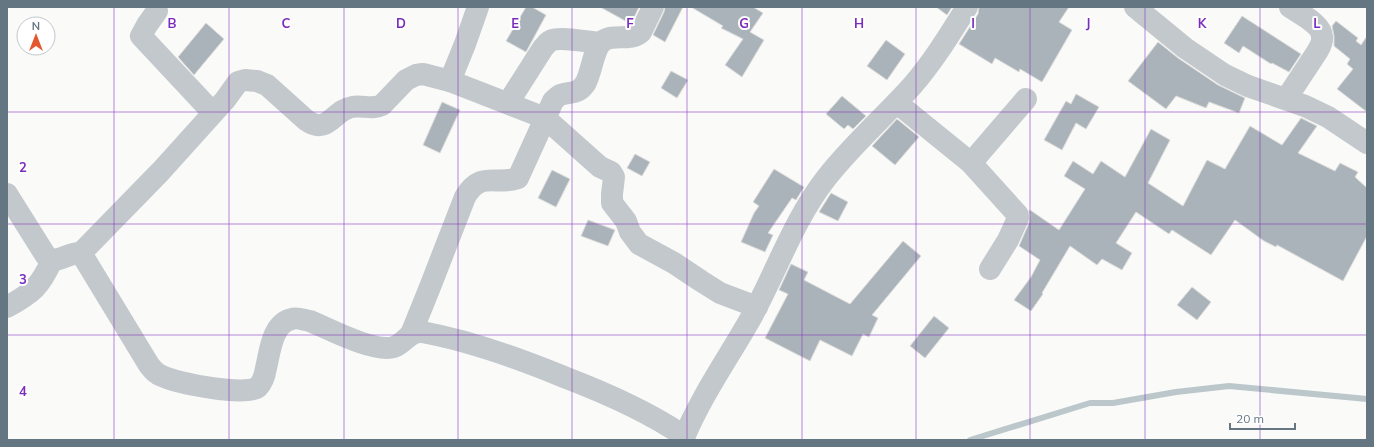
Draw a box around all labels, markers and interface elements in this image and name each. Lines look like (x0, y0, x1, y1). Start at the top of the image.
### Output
text: B (168, 15, 177, 31)
text: C (282, 15, 291, 31)
text: D (396, 15, 406, 31)
text: E (511, 15, 519, 31)
text: F (626, 15, 634, 31)
text: G (739, 15, 749, 31)
text: H (854, 15, 864, 31)
text: I (971, 15, 975, 31)
text: J (1086, 15, 1090, 31)
text: K (1198, 15, 1208, 31)
text: L (1313, 15, 1321, 31)
north arrow (16, 16, 56, 56)
text: N (32, 19, 40, 33)
text: 2 (19, 159, 27, 175)
text: 3 (19, 271, 27, 287)
text: 4 (19, 383, 27, 399)
scale bar (1230, 405, 1295, 431)
text: 20 m (1236, 411, 1264, 426)

